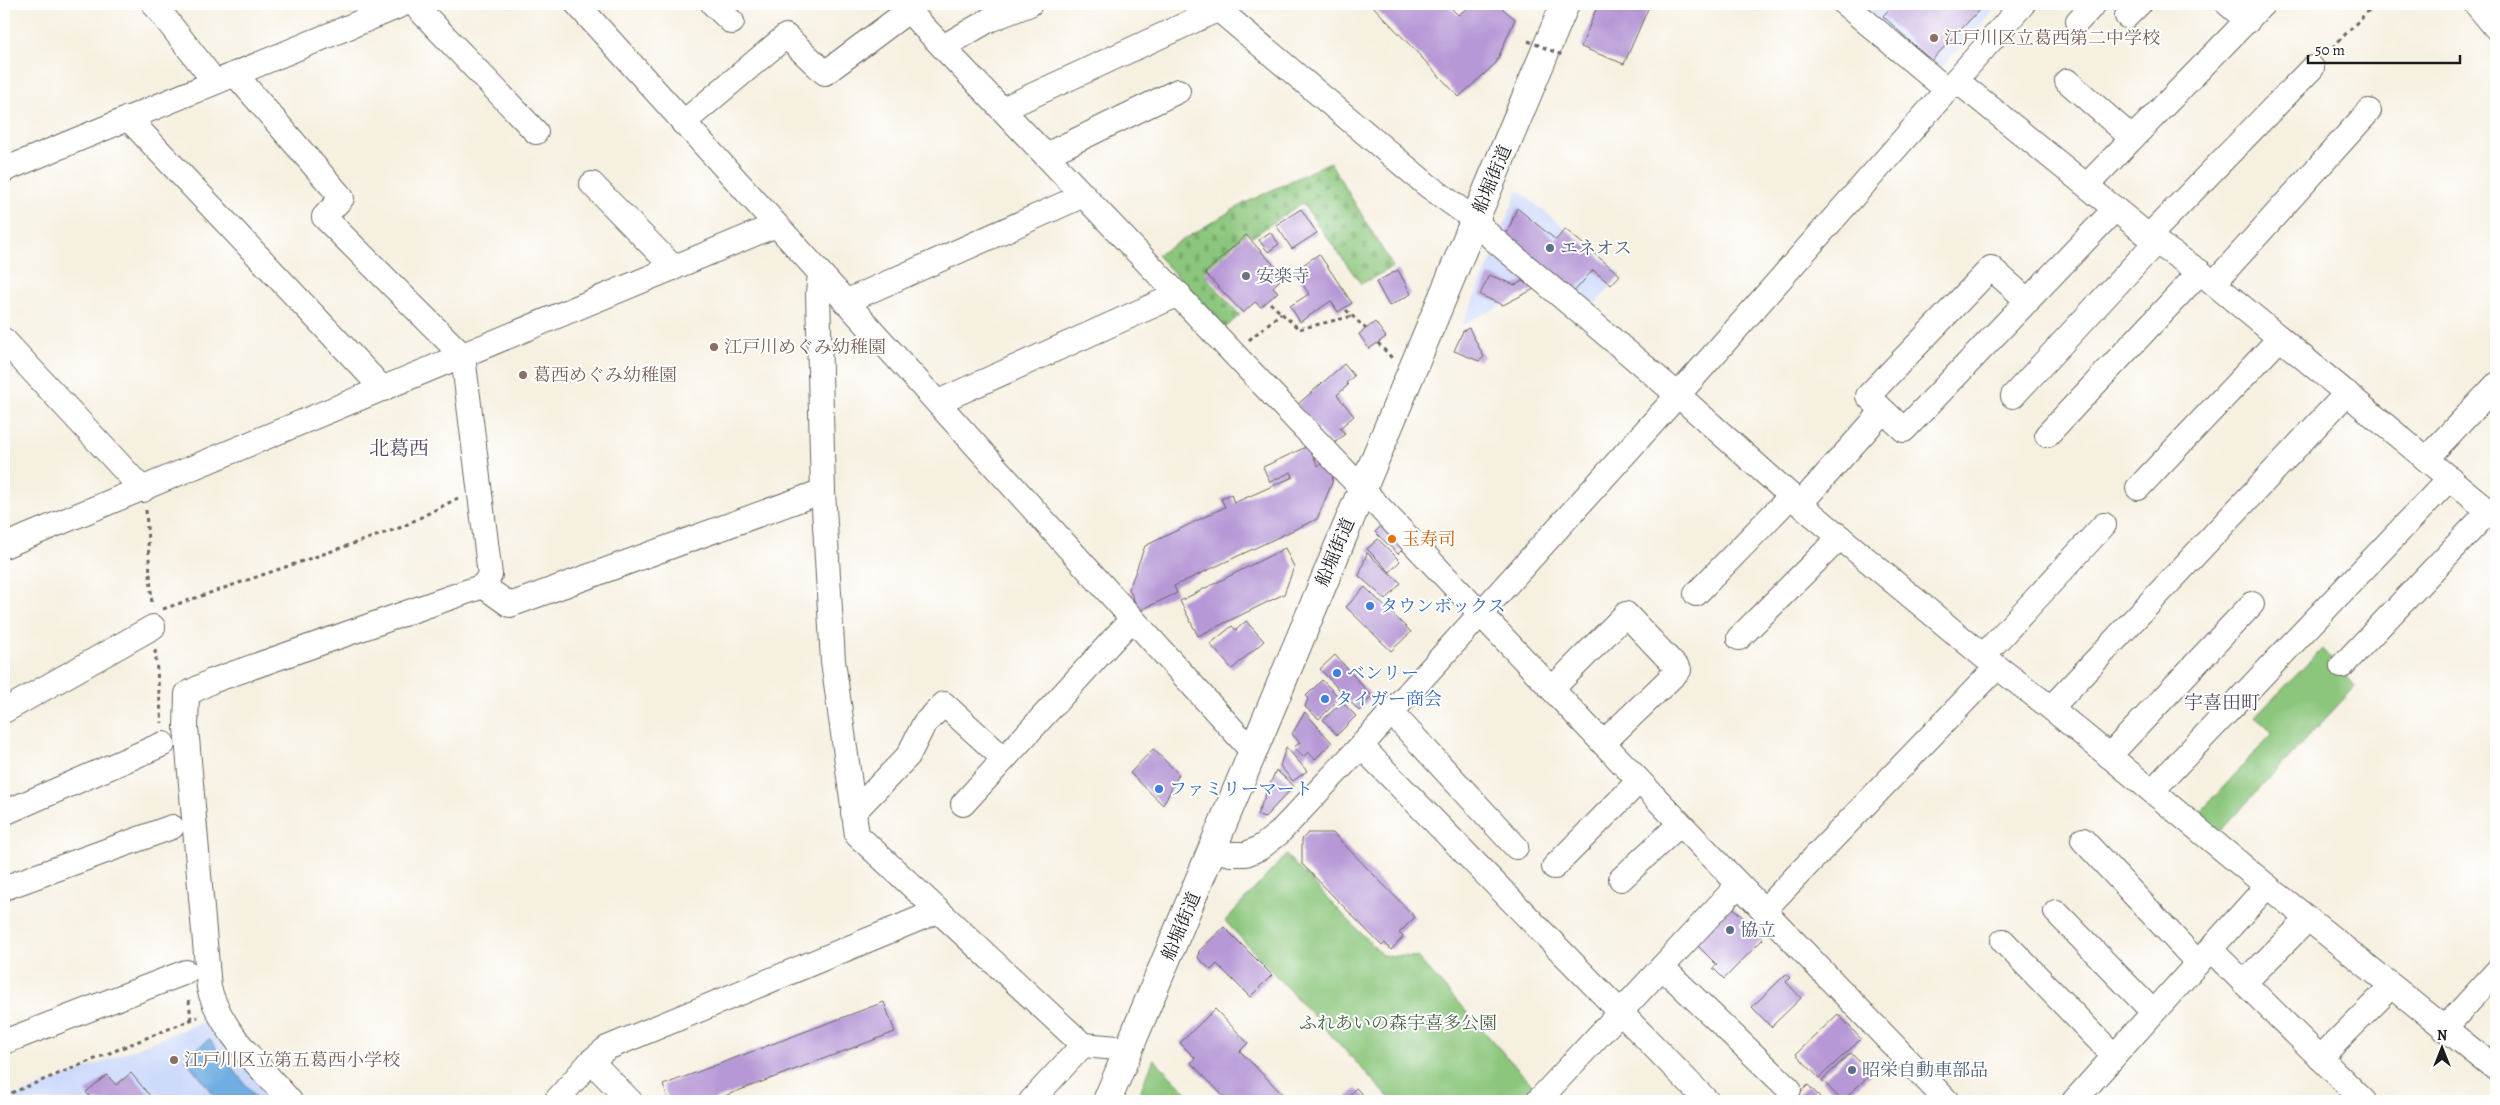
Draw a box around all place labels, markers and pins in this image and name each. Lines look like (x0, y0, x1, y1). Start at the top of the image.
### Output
place label: 江戸川区立葛西第二中学校 (1944, 26, 2160, 50)
marker: 江戸川区立葛西第二中学校 (1928, 32, 1940, 44)
place label: エネオス (1560, 236, 1632, 260)
marker: エネオス (1544, 242, 1556, 254)
place label: 安楽寺 (1256, 264, 1310, 288)
marker: 安楽寺 (1240, 270, 1252, 282)
place label: 江戸川めぐみ幼稚園 (724, 335, 886, 359)
marker: 江戸川めぐみ幼稚園 (708, 341, 720, 353)
place label: 葛西めぐみ幼稚園 (533, 363, 677, 387)
marker: 葛西めぐみ幼稚園 (517, 369, 529, 381)
place label: 玉寿司 (1402, 527, 1456, 551)
marker: 玉寿司 (1386, 533, 1398, 545)
place label: タウンボックス (1380, 594, 1506, 618)
marker: タウンボックス (1364, 600, 1376, 612)
place label: ベンリー (1347, 661, 1419, 685)
marker: ベンリー (1331, 667, 1343, 679)
place label: タイガー商会 (1335, 687, 1442, 711)
marker: タイガー商会 (1319, 693, 1331, 705)
place label: ファミリーマート (1169, 777, 1313, 801)
marker: ファミリーマート (1153, 783, 1165, 795)
place label: 協立 (1740, 918, 1776, 942)
marker: 協立 (1724, 924, 1736, 936)
place label: 江戸川区立第五葛西小学校 (184, 1048, 400, 1072)
marker: 江戸川区立第五葛西小学校 (168, 1054, 180, 1066)
place label: 昭栄自動車部品 (1862, 1058, 1988, 1082)
marker: 昭栄自動車部品 (1846, 1064, 1858, 1076)

